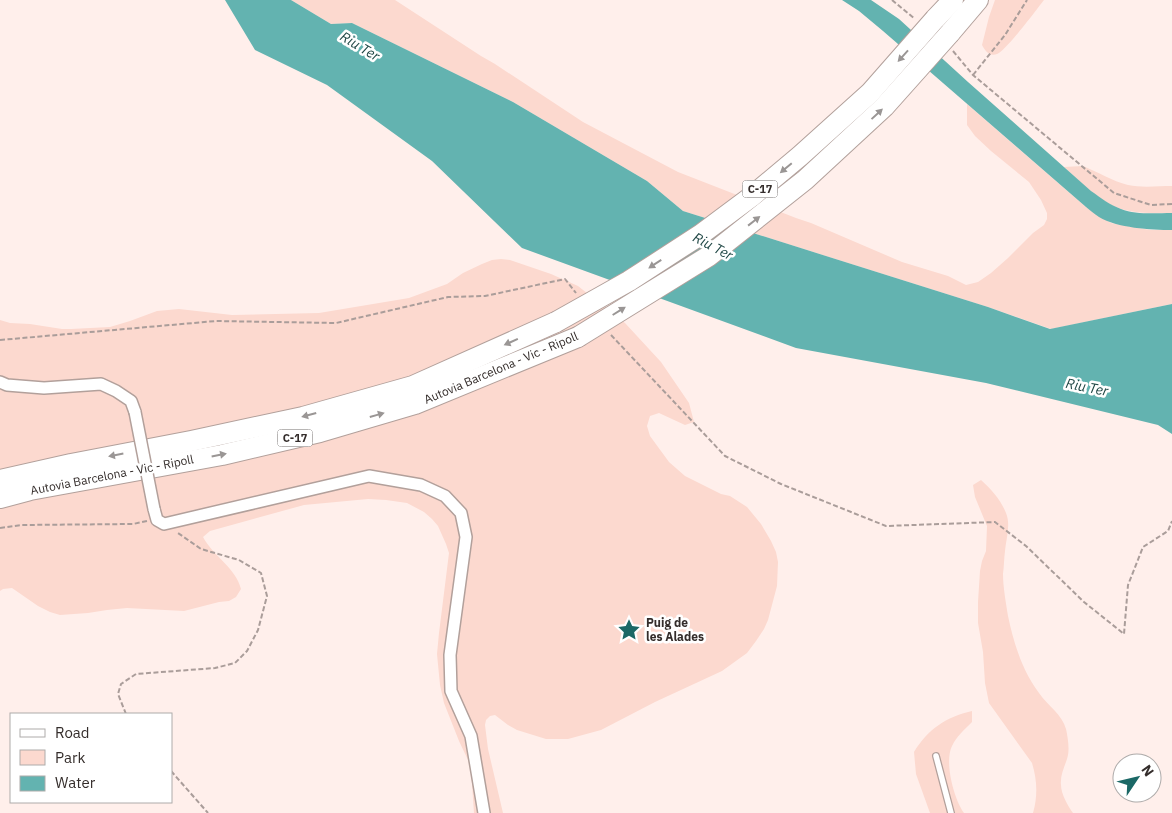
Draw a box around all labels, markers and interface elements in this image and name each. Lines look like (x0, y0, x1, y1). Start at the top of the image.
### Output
water label: Riu Ter (337, 27, 384, 65)
one-way arrow (897, 49, 909, 61)
one-way arrow (870, 109, 883, 120)
one-way arrow (779, 162, 792, 173)
road number: C-17 (742, 180, 778, 198)
one-way arrow (747, 215, 760, 226)
water label: Riu Ter (690, 228, 737, 264)
one-way arrow (649, 259, 662, 269)
one-way arrow (613, 307, 626, 316)
street label: Autovia Barcelona - Vic - Ripoll (422, 328, 580, 407)
one-way arrow (504, 339, 518, 347)
water label: Riu Ter (1064, 374, 1111, 400)
one-way arrow (369, 410, 384, 418)
one-way arrow (302, 411, 317, 419)
road number: C-17 (278, 429, 312, 446)
street label: Autovia Barcelona - Vic - Ripoll (29, 451, 195, 498)
one-way arrow (212, 451, 227, 459)
one-way arrow (108, 452, 124, 460)
place label: Puig de les Alades (646, 615, 704, 644)
place icon: Puig de les Alades (616, 617, 642, 643)
legend (10, 713, 172, 803)
text: Road (55, 723, 90, 742)
text: Park (55, 748, 85, 767)
north arrow (1112, 753, 1162, 803)
text: N (1137, 761, 1158, 780)
text: Water (55, 773, 96, 792)

